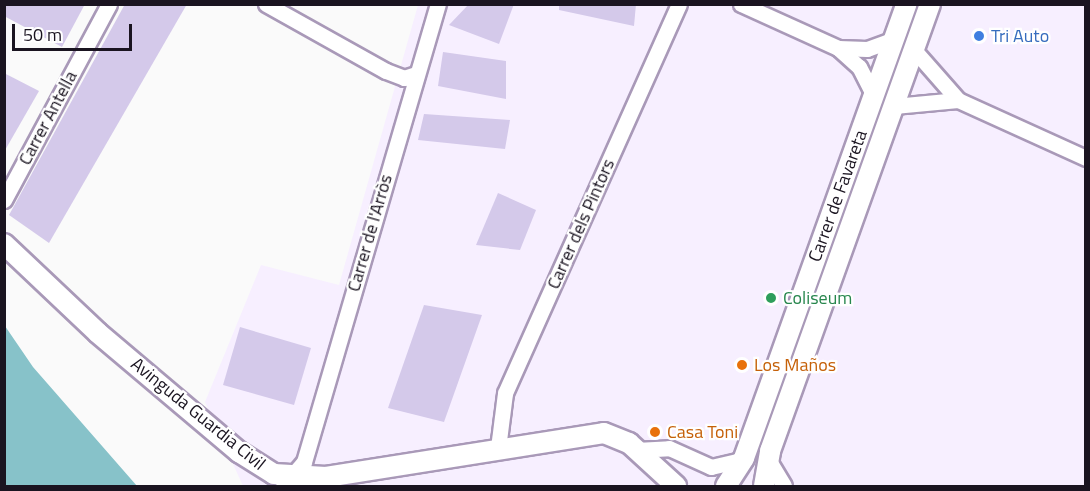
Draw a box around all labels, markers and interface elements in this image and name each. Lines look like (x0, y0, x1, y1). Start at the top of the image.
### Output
scale bar (15, 12, 135, 50)
text: 50 m (23, 21, 62, 48)
place label: Tri Auto (991, 25, 1049, 47)
marker: Tri Auto (972, 29, 986, 43)
street label: Carrer Antella (14, 67, 82, 169)
street label: Carrer de Favareta (804, 127, 872, 265)
street label: Carrer dels Pintors (543, 156, 619, 292)
street label: Carrer de l'Arròs (343, 172, 397, 294)
place label: Coliseum (783, 287, 852, 309)
marker: Coliseum (764, 291, 778, 305)
street label: Avinguda Guardia Civil (126, 353, 270, 475)
place label: Los Maños (754, 354, 836, 376)
marker: Los Maños (735, 358, 749, 372)
place label: Casa Toni (667, 421, 738, 443)
marker: Casa Toni (648, 425, 662, 439)

